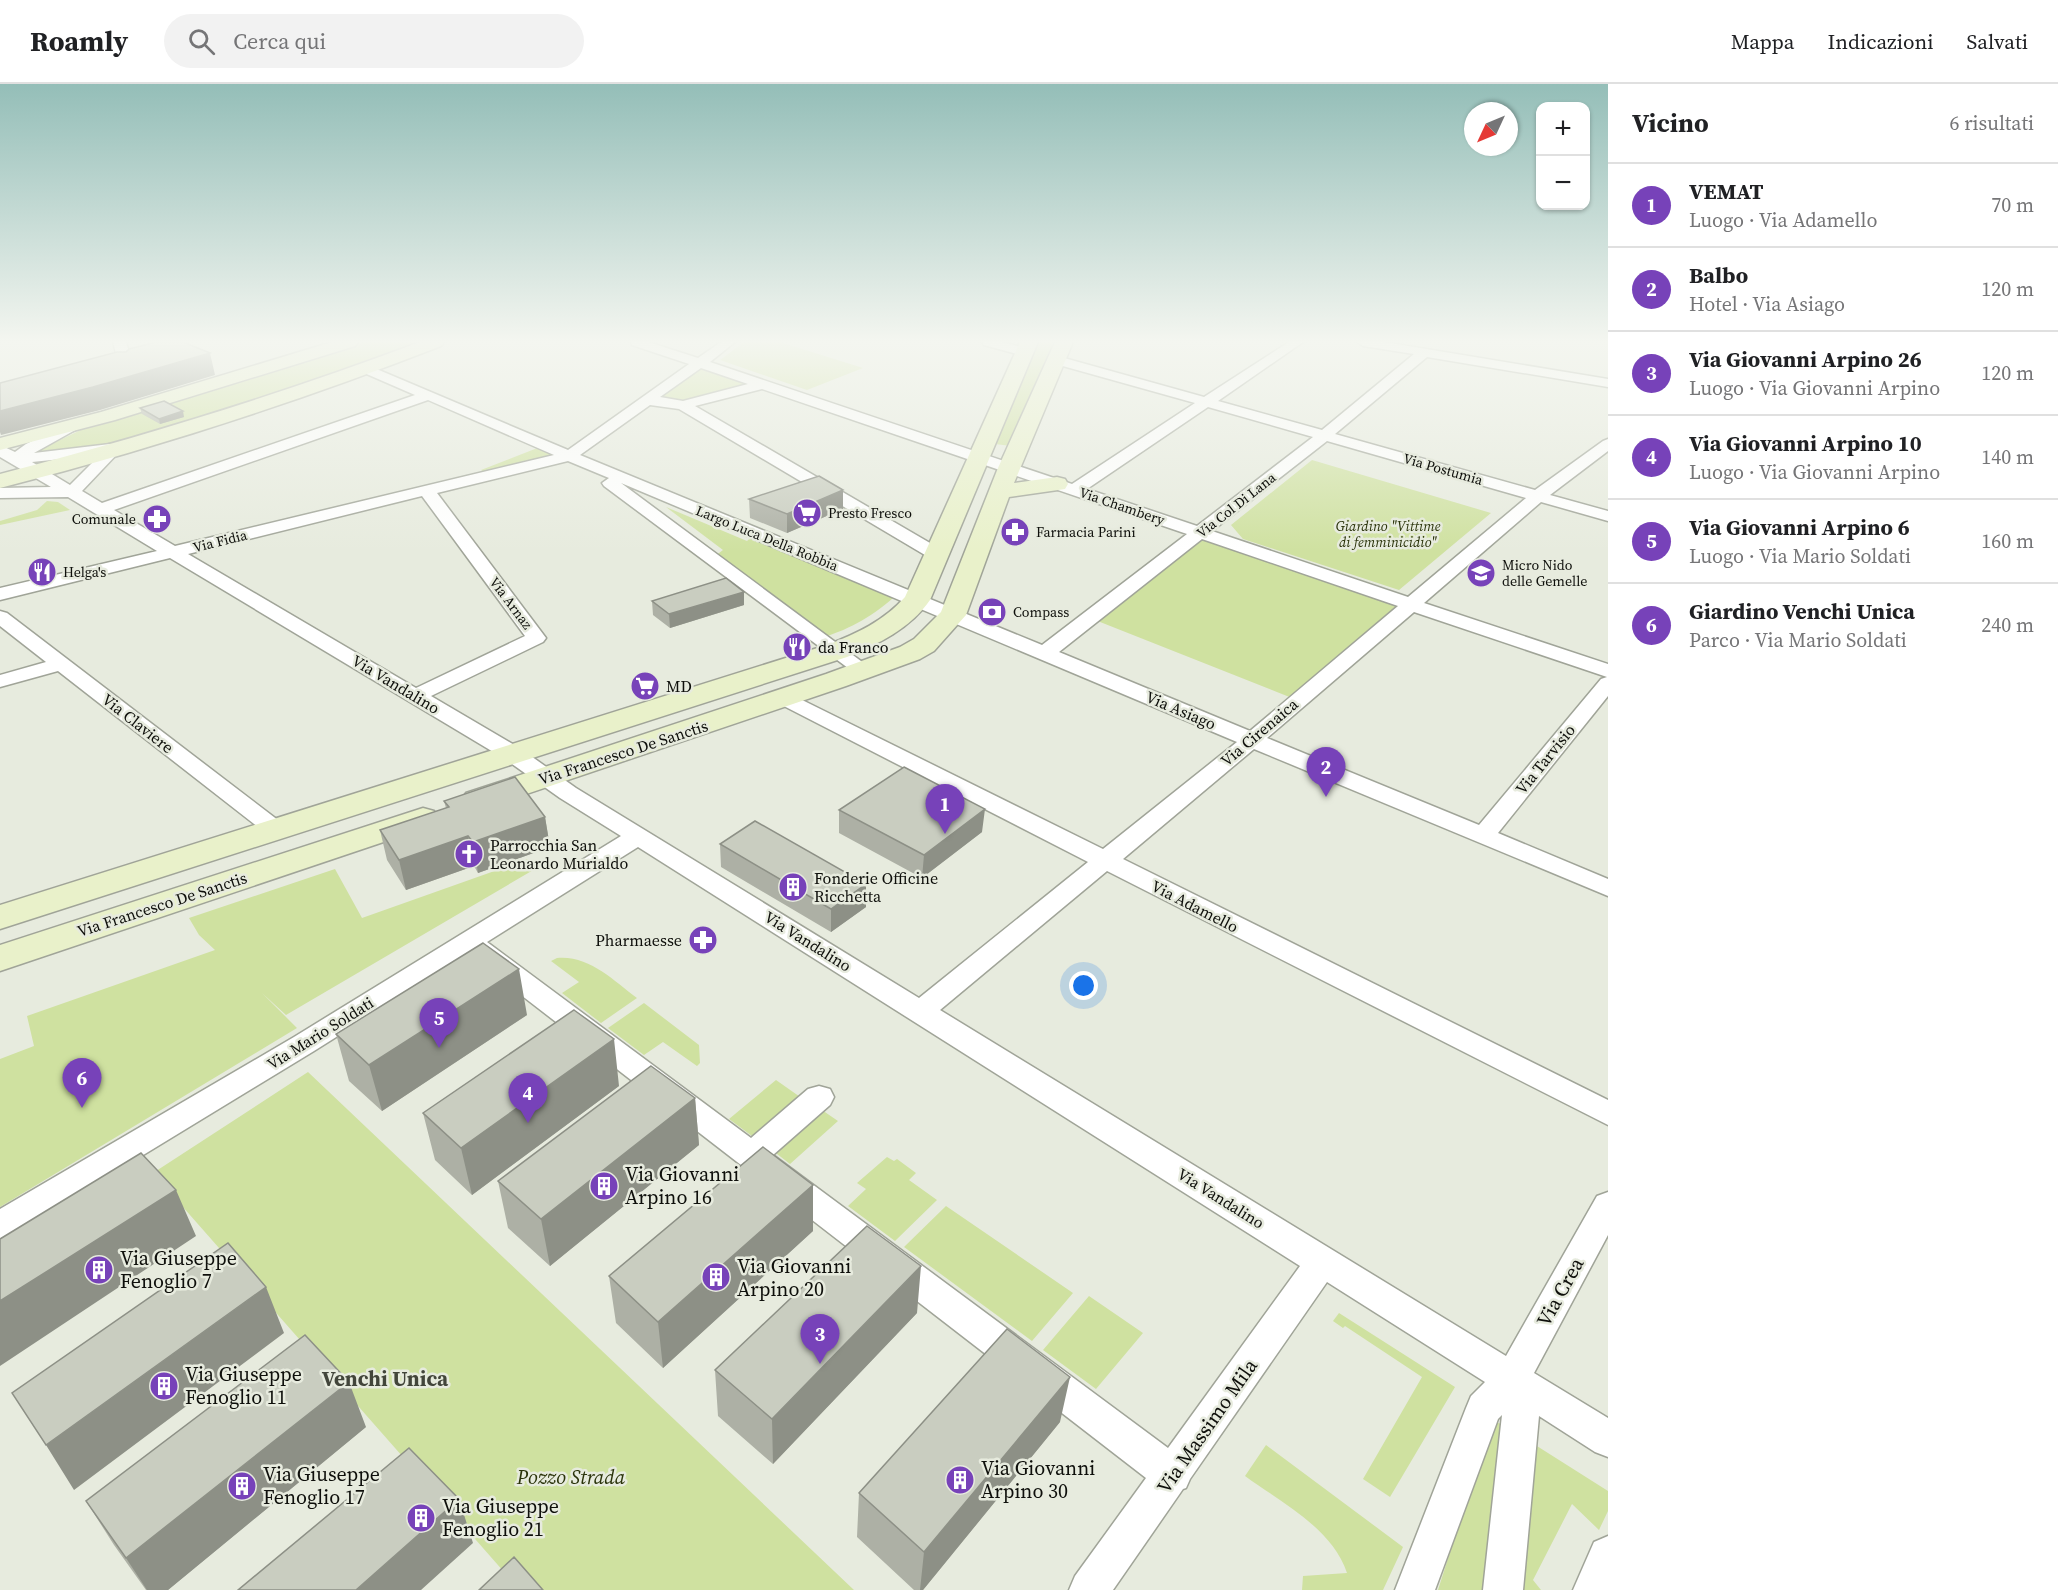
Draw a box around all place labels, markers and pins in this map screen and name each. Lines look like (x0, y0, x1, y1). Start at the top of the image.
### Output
supermarket icon: Presto Fresco (791, 497, 823, 529)
pharmacy icon: Comunale (141, 503, 173, 535)
place label: Presto Fresco (828, 503, 912, 523)
place label: Comunale (72, 509, 136, 529)
pharmacy icon: Farmacia Parini (999, 516, 1031, 548)
place label: Farmacia Parini (1036, 522, 1136, 542)
place label: Micro Nido delle Gemelle (1502, 555, 1587, 591)
restaurant icon: Helga's (26, 556, 58, 588)
school or university icon: Micro Nido delle Gemelle (1465, 557, 1497, 589)
place label: Helga's (63, 562, 106, 582)
bank icon: Compass (976, 596, 1008, 628)
place label: Compass (1013, 602, 1069, 622)
restaurant icon: da Franco (781, 631, 813, 663)
place label: da Franco (818, 636, 889, 658)
supermarket icon: MD (629, 670, 661, 702)
place label: MD (666, 675, 692, 697)
pin: 2 (1306, 748, 1346, 797)
pin: 1 (926, 784, 964, 834)
place label: Parrocchia San Leonardo Murialdo (490, 834, 628, 874)
church icon: Parrocchia San Leonardo Murialdo (453, 838, 485, 870)
place label: Fonderie Officine Ricchetta (814, 867, 938, 907)
building icon: Fonderie Officine Ricchetta (777, 871, 809, 903)
pharmacy icon: Pharmaesse (687, 924, 719, 956)
place label: Pharmaesse (595, 929, 682, 951)
pin: 5 (420, 998, 458, 1048)
pin: 6 (62, 1058, 101, 1108)
pin: 4 (508, 1074, 548, 1123)
place label: Via Giovanni Arpino 16 (625, 1160, 739, 1211)
building icon: Via Giovanni Arpino 16 (588, 1170, 620, 1202)
place label: Via Giuseppe Fenoglio 7 (120, 1244, 237, 1295)
place label: Via Giovanni Arpino 20 (737, 1252, 851, 1303)
building icon: Via Giuseppe Fenoglio 7 (83, 1254, 115, 1286)
building icon: Via Giovanni Arpino 20 (700, 1261, 732, 1293)
pin: 3 (800, 1314, 840, 1364)
place label: Via Giuseppe Fenoglio 11 (185, 1360, 302, 1411)
building icon: Via Giuseppe Fenoglio 11 (148, 1370, 180, 1402)
place label: Via Giovanni Arpino 30 (981, 1454, 1095, 1505)
place label: Via Giuseppe Fenoglio 17 (263, 1460, 380, 1511)
building icon: Via Giovanni Arpino 30 (944, 1464, 976, 1496)
building icon: Via Giuseppe Fenoglio 17 (226, 1470, 258, 1502)
place label: Via Giuseppe Fenoglio 21 (442, 1492, 559, 1543)
building icon: Via Giuseppe Fenoglio 21 (405, 1502, 437, 1534)

